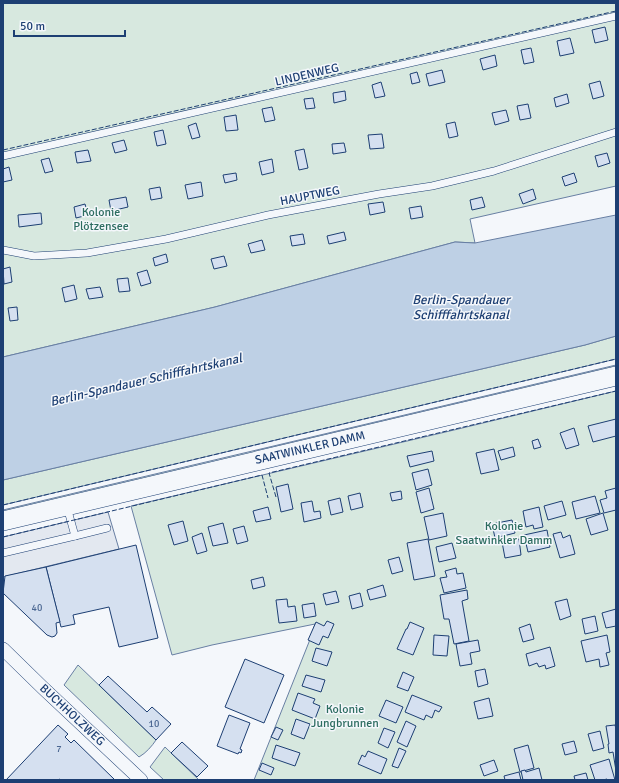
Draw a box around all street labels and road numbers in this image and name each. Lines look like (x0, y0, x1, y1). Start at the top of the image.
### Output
street label: LINDENWEG (274, 60, 340, 90)
street label: HAUPTWEG (279, 183, 341, 209)
street label: SAATWINKLER DAMM (253, 428, 367, 468)
street label: BUCHHOLZWEG (36, 681, 108, 749)

